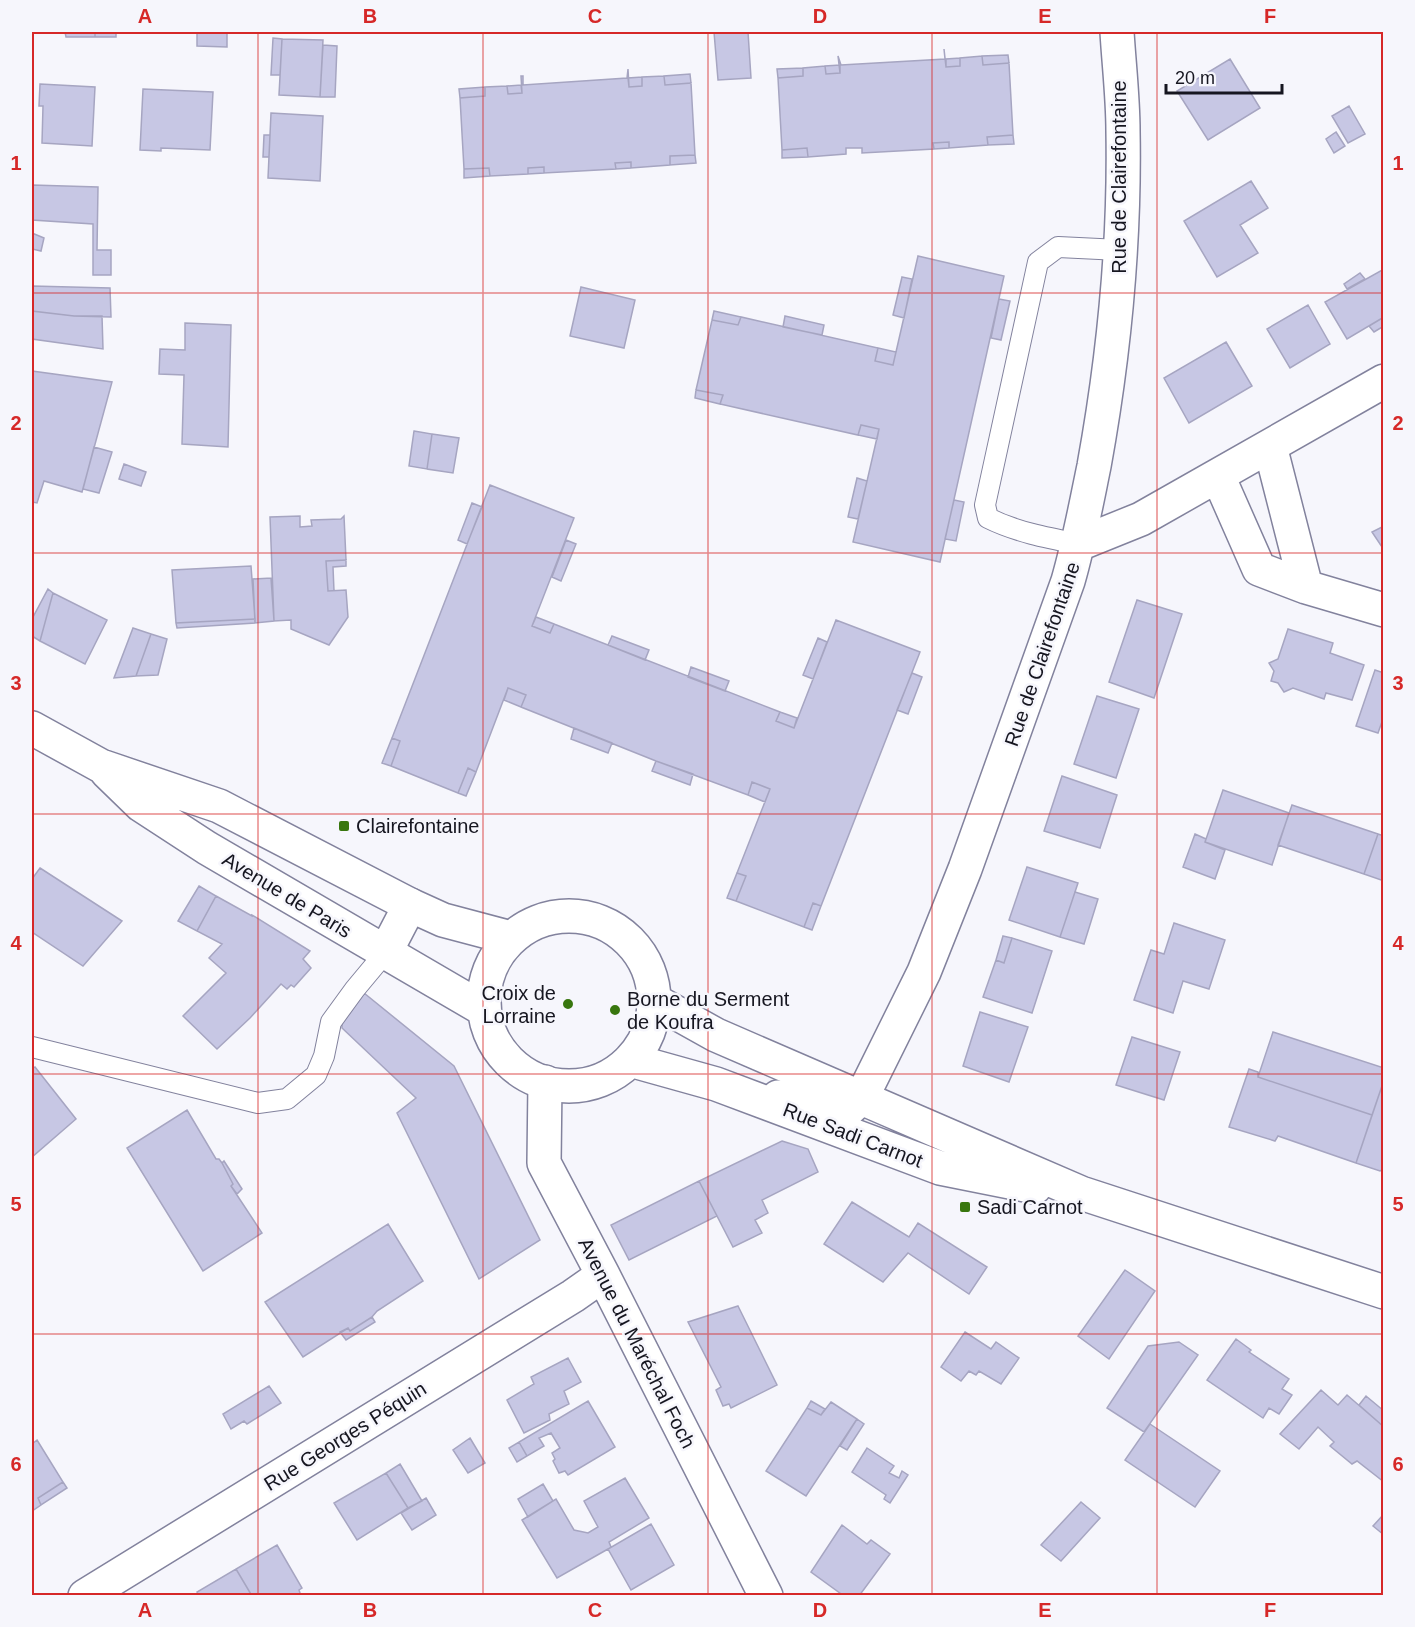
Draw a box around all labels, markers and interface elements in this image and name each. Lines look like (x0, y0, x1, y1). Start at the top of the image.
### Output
text: A (138, 5, 152, 27)
text: B (363, 5, 377, 27)
text: C (588, 5, 602, 27)
text: D (813, 5, 827, 27)
text: E (1038, 5, 1052, 27)
text: F (1264, 5, 1276, 27)
scale bar (1166, 57, 1282, 95)
text: 20 m (1175, 68, 1215, 88)
street label: Rue de Clairefontaine (1108, 80, 1130, 274)
text: 1 (10, 152, 22, 174)
text: 1 (1392, 152, 1404, 174)
text: 2 (10, 412, 22, 434)
text: 2 (1392, 412, 1404, 434)
street label: Rue de Clairefontaine (1000, 559, 1084, 749)
text: 3 (10, 672, 22, 694)
text: 3 (1392, 672, 1404, 694)
place label: Clairefontaine (356, 815, 479, 837)
marker: Clairefontaine (337, 819, 351, 833)
street label: Avenue de Paris (219, 848, 355, 942)
text: 4 (10, 932, 22, 954)
text: 4 (1392, 932, 1404, 954)
place label: Croix de Lorraine (482, 982, 556, 1027)
place label: Borne du Serment de Koufra (627, 988, 790, 1033)
marker: Croix de Lorraine (561, 997, 575, 1011)
marker: Borne du Serment de Koufra (608, 1003, 622, 1017)
street label: Rue Sadi Carnot (780, 1098, 926, 1172)
text: 5 (10, 1193, 22, 1215)
text: 5 (1392, 1193, 1404, 1215)
place label: Sadi Carnot (977, 1196, 1083, 1218)
marker: Sadi Carnot (958, 1200, 972, 1214)
street label: Avenue du Maréchal Foch (574, 1234, 700, 1452)
street label: Rue Georges Péquin (260, 1377, 430, 1495)
text: 6 (10, 1453, 22, 1475)
text: 6 (1392, 1453, 1404, 1475)
text: A (138, 1599, 152, 1621)
text: B (363, 1599, 377, 1621)
text: C (588, 1599, 602, 1621)
text: D (813, 1599, 827, 1621)
text: E (1038, 1599, 1052, 1621)
text: F (1264, 1599, 1276, 1621)

